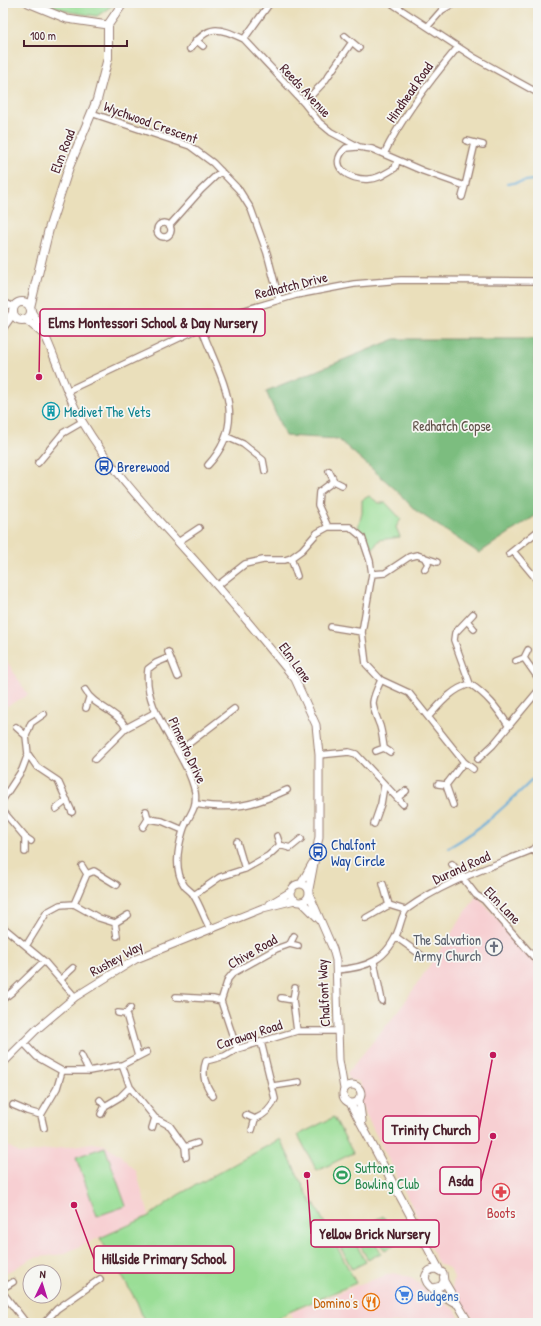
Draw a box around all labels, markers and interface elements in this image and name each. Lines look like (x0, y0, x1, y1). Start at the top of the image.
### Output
scale bar (24, 22, 127, 48)
text: 100 m (30, 27, 56, 44)
street label: Hindhead Road (381, 57, 437, 126)
street label: Reeds Avenue (276, 59, 336, 121)
street label: Wychwood Crescent (101, 96, 201, 149)
street label: Elm Road (45, 126, 79, 176)
street label: Redhatch Drive (253, 267, 330, 303)
callout: Elms Montessori School & Day Nursery (40, 309, 265, 336)
text: Elms Montessori School & Day Nursery (48, 312, 258, 334)
building icon: Medivet The Vets (41, 401, 61, 421)
place label: Medivet The Vets (64, 402, 151, 421)
park label: Redhatch Copse (413, 416, 492, 436)
bus stop icon: Brerewood (94, 456, 114, 476)
place label: Brerewood (117, 457, 170, 476)
street label: Elm Lane (275, 638, 317, 686)
street label: Pimento Drive (164, 714, 212, 787)
place label: Chalfont Way Circle (331, 835, 386, 871)
bus stop icon: Chalfont Way Circle (308, 842, 328, 862)
street label: Durand Road (429, 846, 493, 888)
street label: Elm Lane (480, 882, 526, 928)
street label: Chive Road (224, 929, 281, 973)
place label: The Salvation Army Church (413, 930, 481, 966)
street label: Rushey Way (86, 936, 147, 981)
church icon: The Salvation Army Church (484, 937, 504, 957)
street label: Chalfont Way (312, 959, 335, 1027)
street label: Caraway Road (214, 1014, 285, 1055)
callout: Trinity Church (383, 1116, 479, 1143)
text: Trinity Church (390, 1119, 472, 1141)
place label: Suttons Bowling Club (355, 1158, 420, 1194)
sports icon: Suttons Bowling Club (332, 1165, 352, 1185)
callout: Asda (440, 1167, 481, 1194)
text: Asda (449, 1170, 474, 1191)
pharmacy icon: Boots (491, 1182, 511, 1202)
place label: Boots (487, 1203, 515, 1222)
callout: Yellow Brick Nursery (311, 1220, 439, 1247)
text: Yellow Brick Nursery (319, 1223, 431, 1245)
callout: Hillside Primary School (94, 1246, 234, 1273)
text: Hillside Primary School (102, 1248, 227, 1270)
north arrow (22, 1264, 62, 1304)
text: N (39, 1267, 46, 1281)
supermarket icon: Budgens (394, 1285, 414, 1305)
place label: Budgens (417, 1286, 459, 1306)
restaurant icon: Domino's (361, 1292, 381, 1312)
place label: Domino's (313, 1293, 358, 1312)

